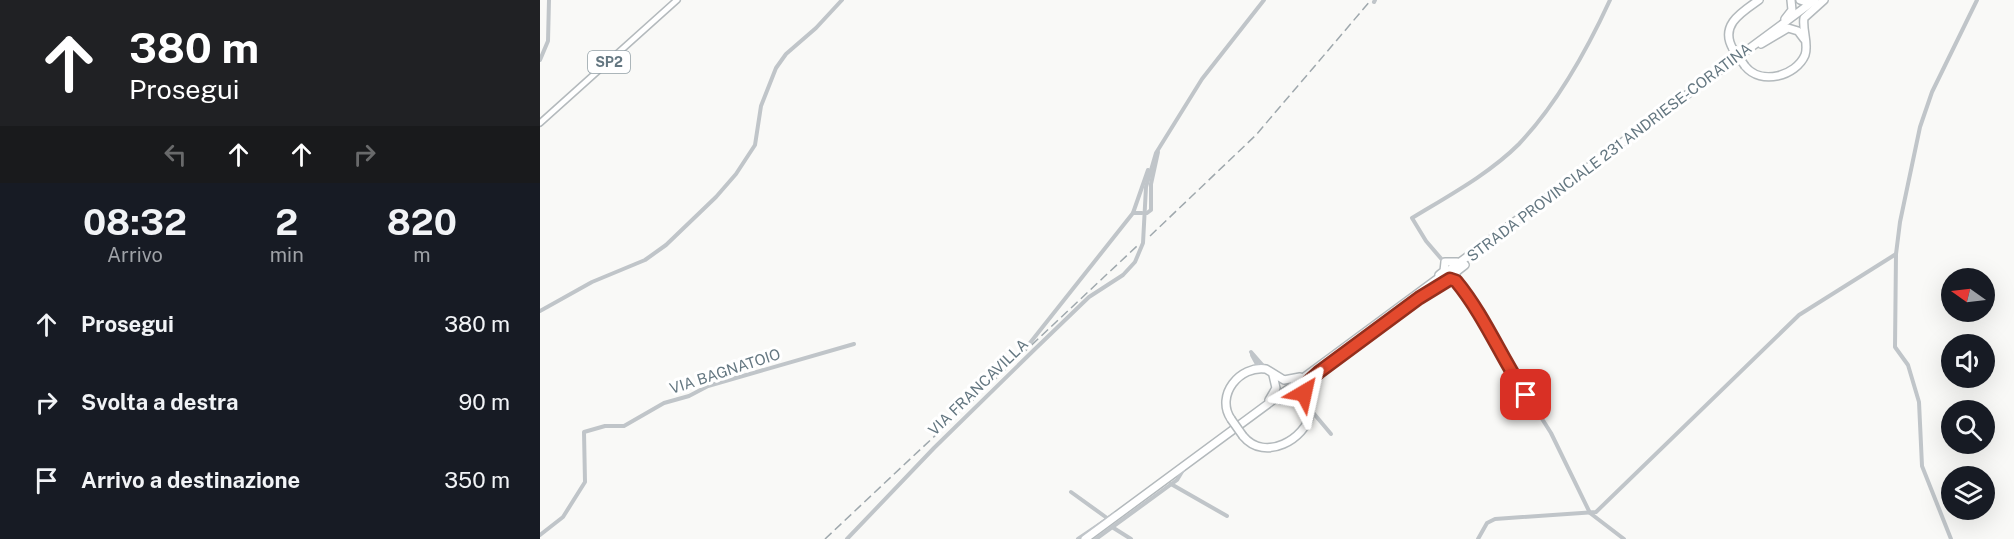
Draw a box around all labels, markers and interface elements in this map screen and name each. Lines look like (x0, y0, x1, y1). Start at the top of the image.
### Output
text: 380 m (129, 23, 259, 72)
icon: ahead (30, 24, 108, 102)
street label: STRADA PROVINCIALE 231 ANDRIESE-CORATINA (1464, 39, 1755, 265)
road number: SP2 (588, 51, 630, 73)
text: Prosegui (129, 73, 240, 105)
icon: left (159, 138, 192, 171)
icon: ahead (222, 138, 255, 171)
icon: ahead (285, 138, 318, 171)
icon: right (348, 138, 381, 171)
text: 08:32 (83, 201, 187, 243)
text: 2 (275, 201, 298, 243)
text: 820 (387, 201, 457, 243)
text: Arrivo (107, 243, 163, 267)
text: min (270, 243, 304, 267)
text: m (413, 243, 430, 267)
north arrow (1941, 268, 1995, 322)
map controls (1941, 268, 1995, 520)
icon: ahead (30, 308, 63, 341)
text: Prosegui (81, 311, 174, 337)
text: 380 m (444, 311, 510, 337)
button: sound (1941, 334, 1995, 388)
street label: VIA FRANCAVILLA (925, 335, 1031, 439)
street label: VIA BAGNATOIO (667, 345, 783, 397)
position arrow (1272, 361, 1336, 425)
pin (1500, 369, 1551, 420)
icon: arrive (1509, 378, 1542, 411)
icon: right (30, 386, 63, 419)
text: Svolta a destra (81, 389, 238, 415)
text: 90 m (459, 389, 510, 415)
button: search (1941, 400, 1995, 454)
icon: arrive (30, 464, 63, 497)
button: layers (1941, 466, 1995, 520)
text: Arrivo a destinazione (81, 467, 300, 493)
text: 350 m (444, 467, 510, 493)

